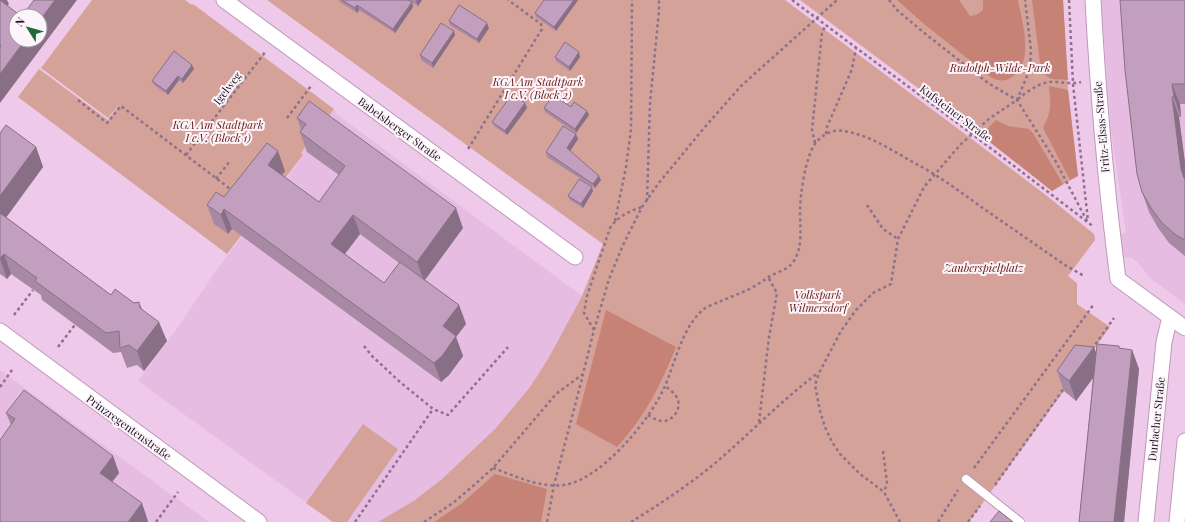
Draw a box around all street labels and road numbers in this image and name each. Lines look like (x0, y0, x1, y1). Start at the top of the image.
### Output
street label: Igelweg (209, 68, 245, 108)
street label: Fritz-Elsas-Straße (1089, 80, 1112, 173)
street label: Kufsteiner Straße (917, 81, 995, 145)
street label: Babelsberger Straße (355, 94, 445, 165)
street label: Durlacher Straße (1144, 376, 1168, 462)
street label: Prinzregentenstraße (83, 391, 175, 463)

